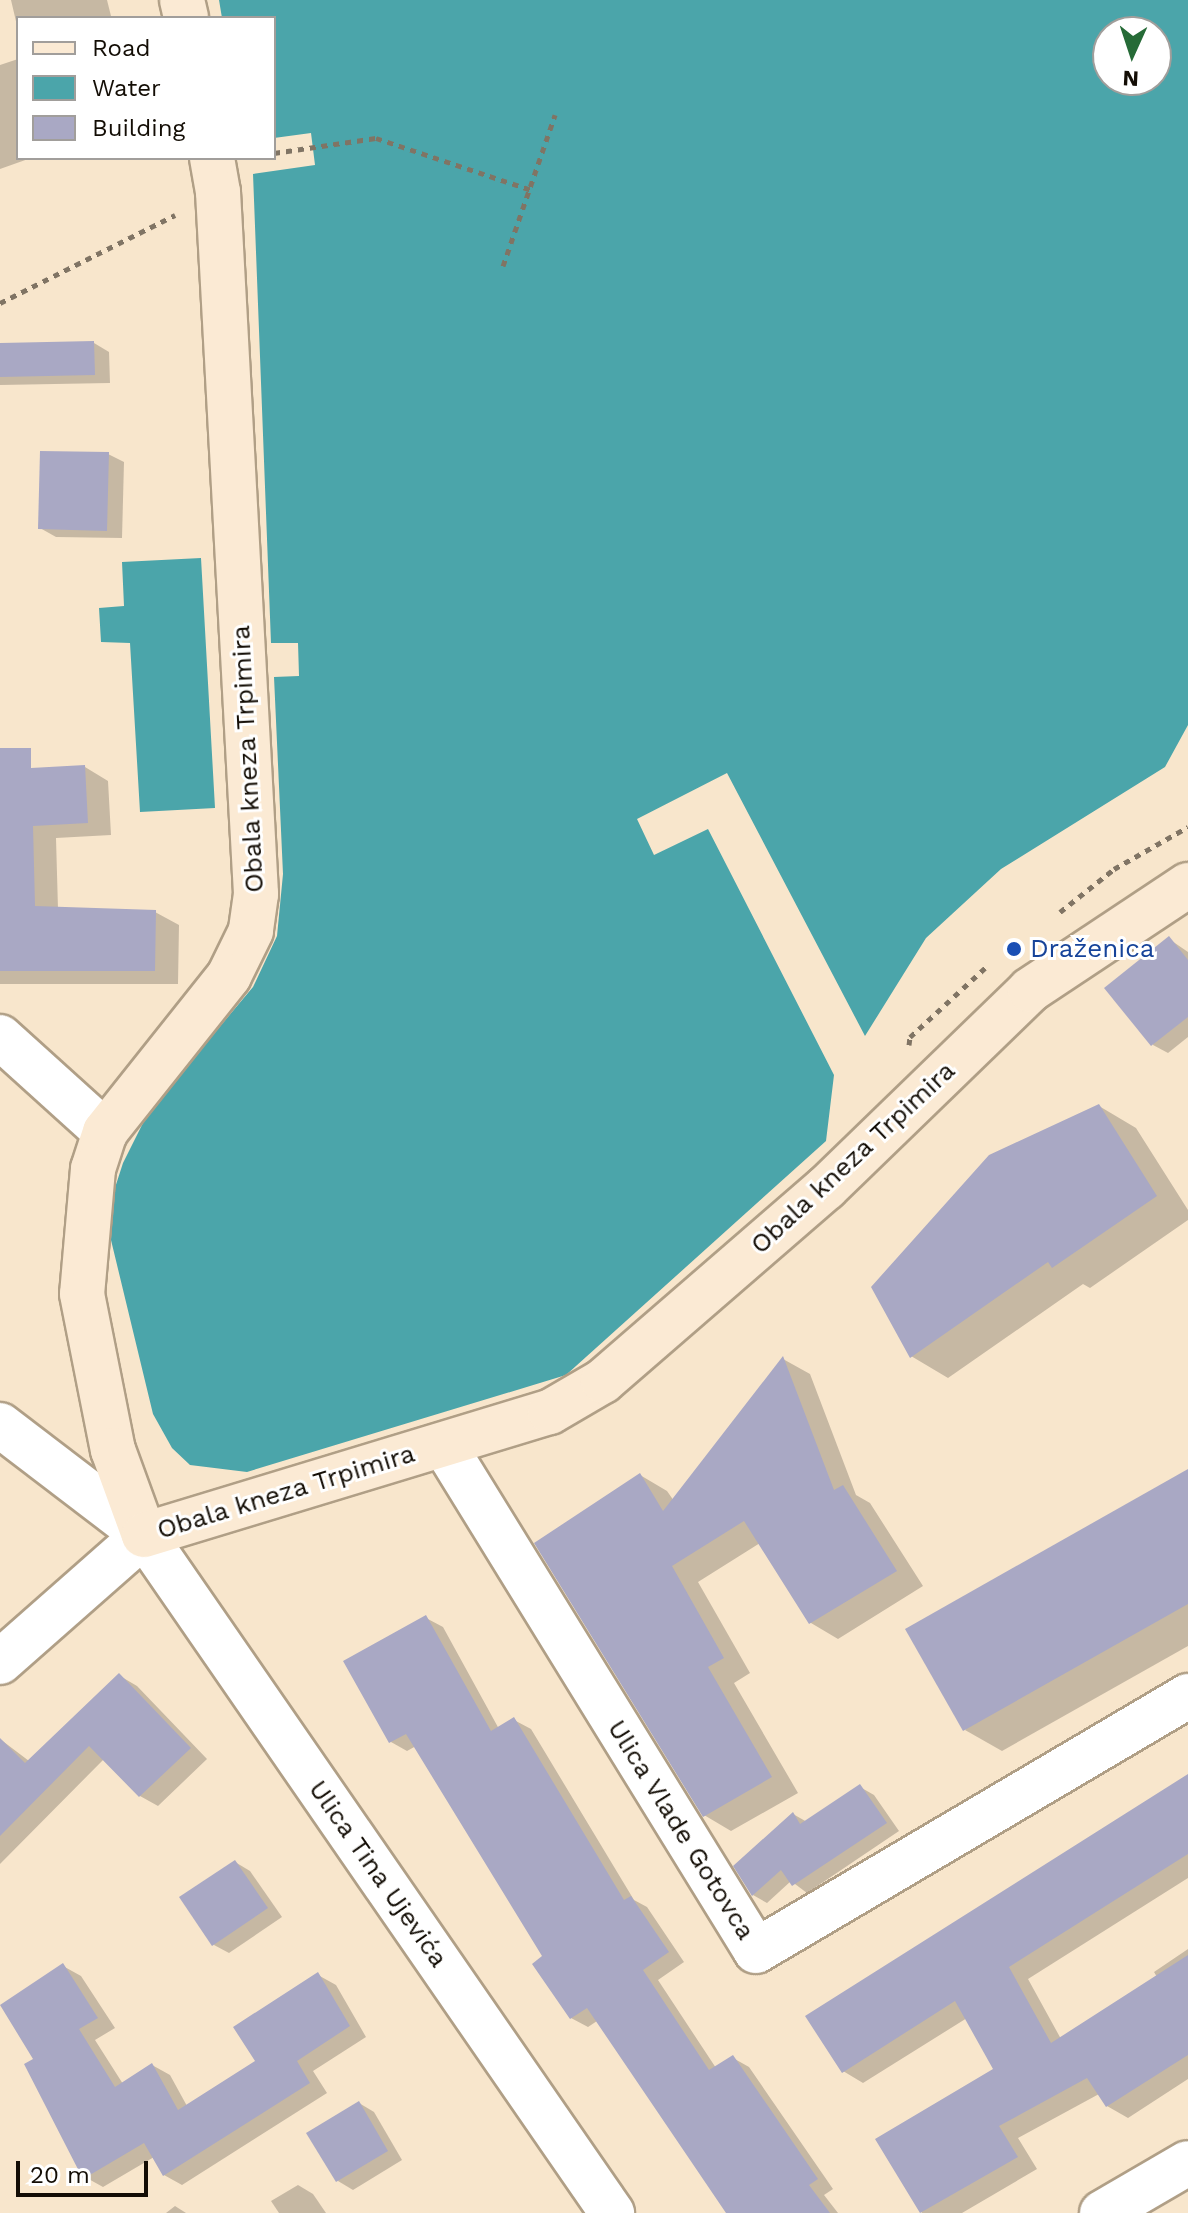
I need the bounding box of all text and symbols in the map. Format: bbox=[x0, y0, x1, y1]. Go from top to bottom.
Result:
legend bbox=[16, 16, 276, 160]
north arrow bbox=[1092, 16, 1172, 96]
text: Road bbox=[92, 34, 151, 62]
text: N bbox=[1122, 66, 1140, 91]
text: Water bbox=[92, 74, 161, 102]
text: Building bbox=[92, 114, 185, 142]
street label: Obala kneza Trpimira bbox=[225, 624, 271, 894]
place label: Draženica bbox=[1030, 933, 1155, 965]
marker: Draženica bbox=[1005, 940, 1023, 958]
street label: Obala kneza Trpimira bbox=[744, 1055, 962, 1261]
street label: Obala kneza Trpimira bbox=[153, 1438, 419, 1546]
street label: Ulica Vlade Gotovca bbox=[600, 1714, 762, 1946]
street label: Ulica Tina Ujevića bbox=[301, 1774, 455, 1974]
scale bar bbox=[20, 2145, 152, 2195]
text: 20 m bbox=[30, 2161, 90, 2189]

